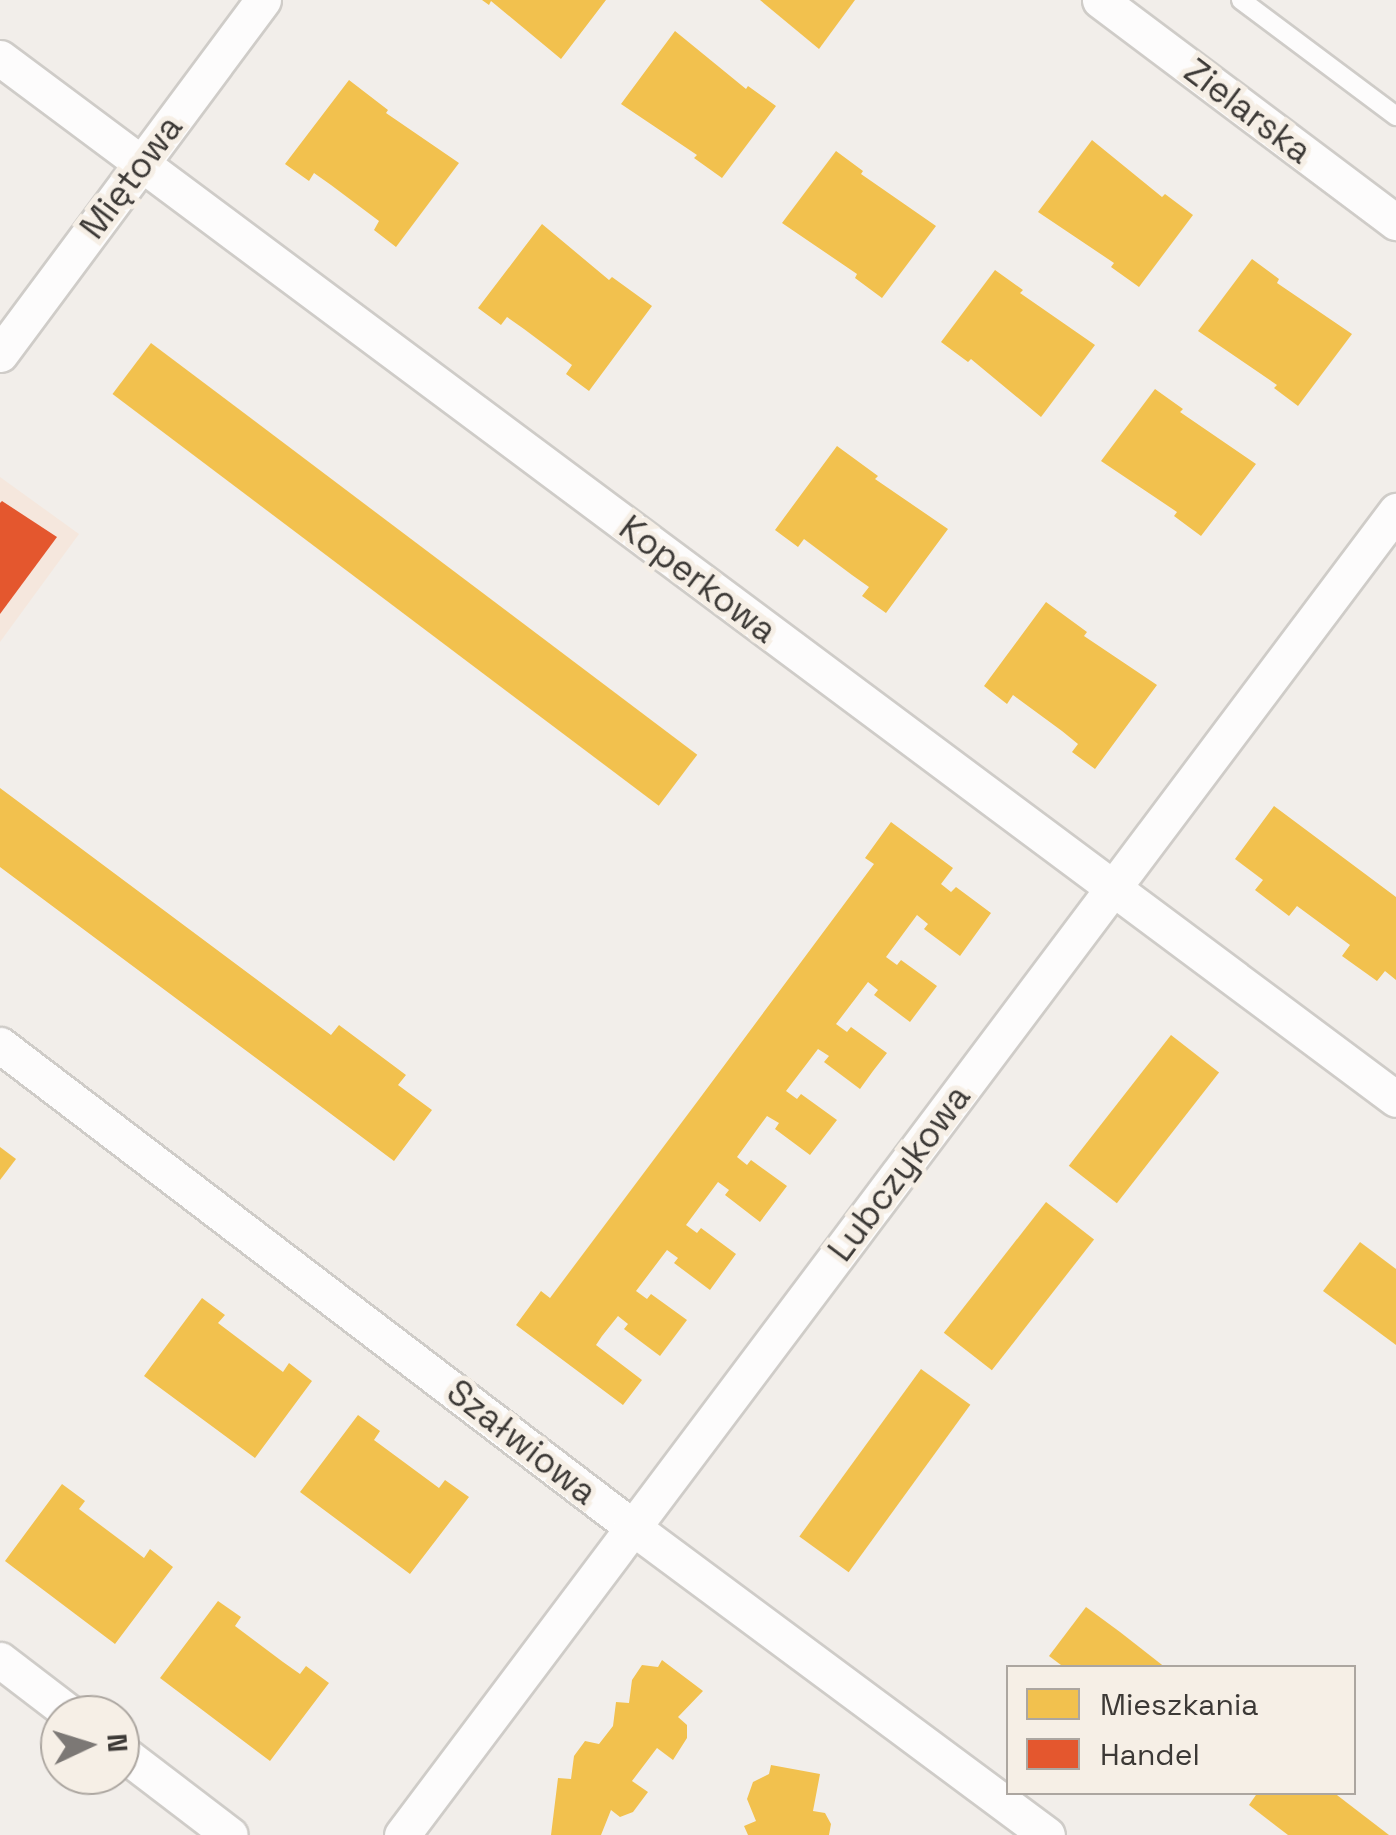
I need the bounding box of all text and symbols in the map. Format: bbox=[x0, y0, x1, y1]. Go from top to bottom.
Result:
street label: Zielarska bbox=[1176, 50, 1320, 172]
street label: Miętowa bbox=[71, 107, 191, 247]
street label: Koperkowa bbox=[611, 506, 785, 652]
street label: Lubczykowa bbox=[819, 1077, 979, 1269]
street label: Szałwiowa bbox=[439, 1371, 605, 1513]
legend bbox=[1006, 1665, 1356, 1795]
text: Mieszkania bbox=[1100, 1685, 1259, 1724]
north arrow bbox=[40, 1695, 140, 1795]
text: N bbox=[99, 1732, 137, 1754]
text: Handel bbox=[1100, 1735, 1200, 1774]

